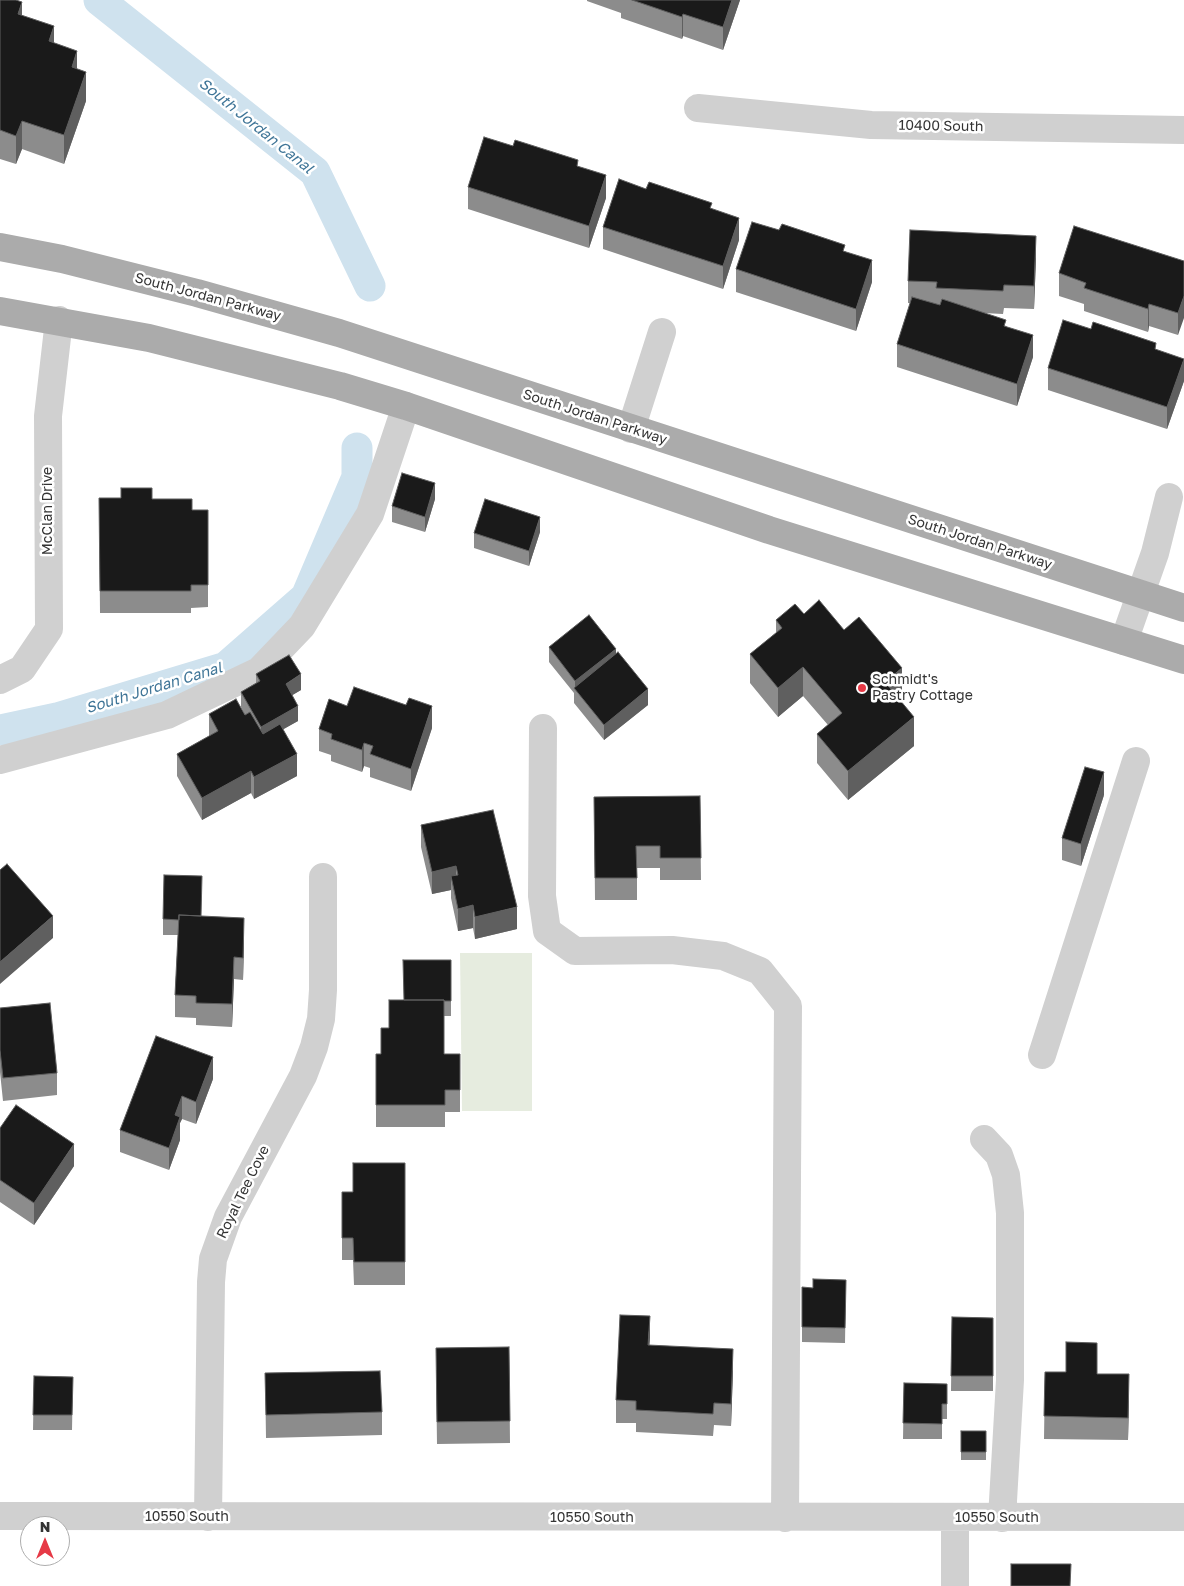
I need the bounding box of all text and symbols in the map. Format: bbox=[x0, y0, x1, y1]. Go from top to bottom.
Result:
water label: South Jordan Canal bbox=[195, 74, 317, 178]
street label: 10400 South bbox=[898, 117, 984, 135]
street label: South Jordan Parkway bbox=[133, 269, 283, 325]
street label: South Jordan Parkway bbox=[521, 386, 669, 448]
street label: McClan Drive bbox=[40, 467, 56, 555]
street label: South Jordan Parkway bbox=[906, 511, 1054, 573]
water label: South Jordan Canal bbox=[84, 659, 224, 717]
place label: Schmidt's Pastry Cottage bbox=[872, 672, 973, 704]
marker: Schmidt's Pastry Cottage bbox=[856, 682, 868, 694]
street label: Royal Tee Cove bbox=[213, 1143, 273, 1241]
street label: 10550 South bbox=[145, 1509, 229, 1525]
street label: 10550 South bbox=[550, 1510, 634, 1526]
street label: 10550 South bbox=[955, 1510, 1039, 1526]
north arrow bbox=[20, 1516, 70, 1566]
text: N bbox=[40, 1518, 50, 1535]

